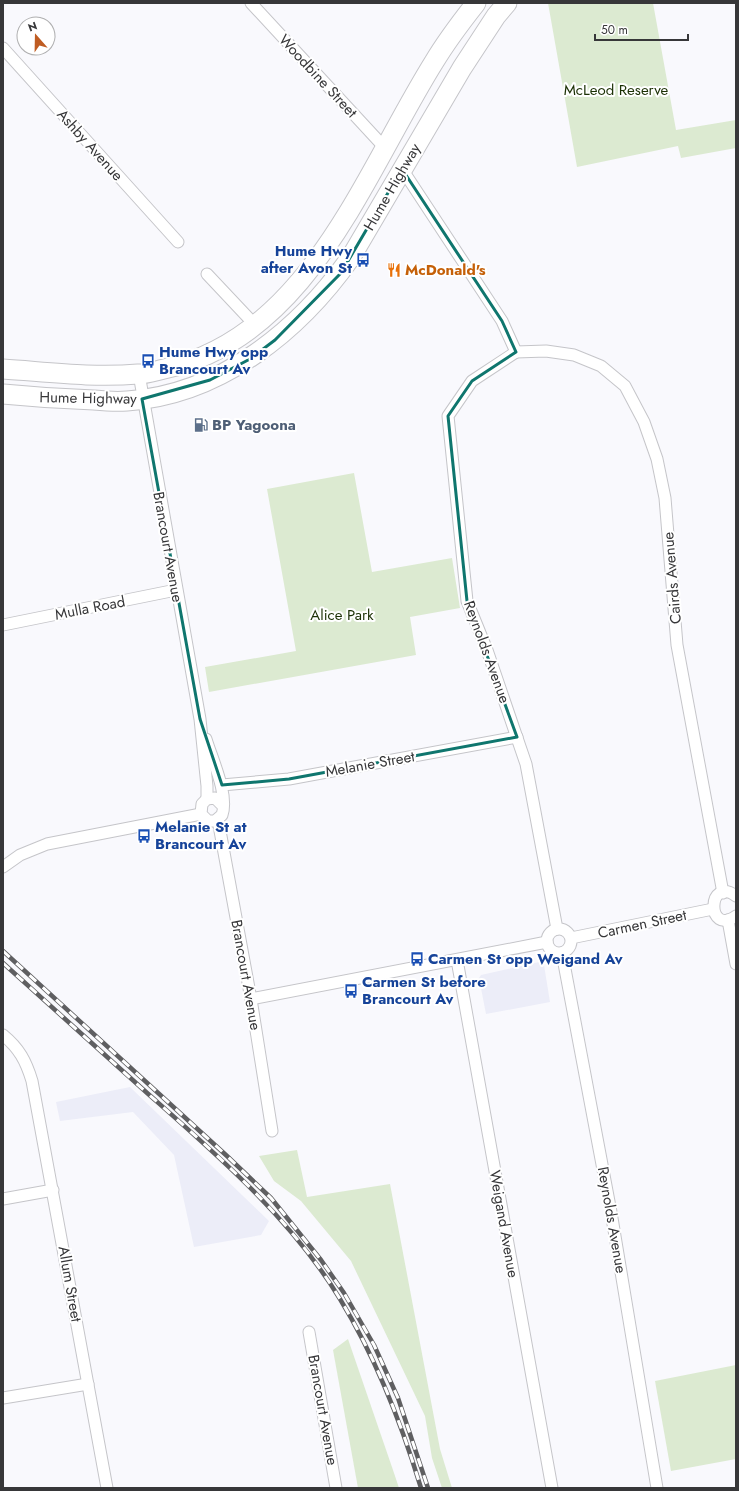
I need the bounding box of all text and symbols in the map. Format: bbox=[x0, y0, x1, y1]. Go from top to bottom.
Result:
north arrow bbox=[16, 16, 56, 56]
scale bar bbox=[595, 16, 688, 42]
text: N bbox=[26, 18, 39, 36]
text: 50 m bbox=[601, 21, 628, 39]
street label: Woodbine Street bbox=[273, 29, 363, 123]
park label: McLeod Reserve bbox=[564, 79, 669, 101]
street label: Ashby Avenue bbox=[52, 104, 128, 186]
street label: Hume Highway bbox=[358, 139, 426, 235]
place label: Hume Hwy after Avon St bbox=[261, 240, 352, 279]
bus stop icon: Hume Hwy after Avon St bbox=[355, 252, 371, 268]
place label: McDonald's bbox=[405, 259, 486, 281]
restaurant icon: McDonald's bbox=[386, 262, 402, 278]
place label: Hume Hwy opp Brancourt Av bbox=[159, 341, 268, 380]
bus stop icon: Hume Hwy opp Brancourt Av bbox=[140, 353, 156, 369]
street label: Hume Highway bbox=[39, 386, 137, 410]
place label: BP Yagoona bbox=[212, 414, 296, 436]
fuel station icon: BP Yagoona bbox=[193, 417, 209, 433]
street label: Brancourt Avenue bbox=[147, 490, 189, 604]
street label: Cairds Avenue bbox=[657, 531, 687, 625]
street label: Mulla Road bbox=[53, 590, 127, 626]
street label: Reynolds Avenue bbox=[458, 598, 516, 707]
park label: Alice Park bbox=[310, 604, 374, 626]
street label: Melanie Street bbox=[324, 745, 417, 783]
place label: Melanie St at Brancourt Av bbox=[155, 816, 247, 855]
bus stop icon: Melanie St at Brancourt Av bbox=[136, 828, 152, 844]
street label: Carmen Street bbox=[596, 904, 689, 944]
street label: Brancourt Avenue bbox=[225, 918, 267, 1032]
place label: Carmen St opp Weigand Av bbox=[428, 948, 623, 970]
bus stop icon: Carmen St opp Weigand Av bbox=[409, 951, 425, 967]
place label: Carmen St before Brancourt Av bbox=[362, 971, 486, 1010]
bus stop icon: Carmen St before Brancourt Av bbox=[343, 983, 359, 999]
street label: Reynolds Avenue bbox=[592, 1165, 632, 1275]
street label: Weigand Avenue bbox=[484, 1169, 524, 1280]
street label: Allum Street bbox=[53, 1244, 88, 1324]
street label: Brancourt Avenue bbox=[302, 1353, 344, 1467]

